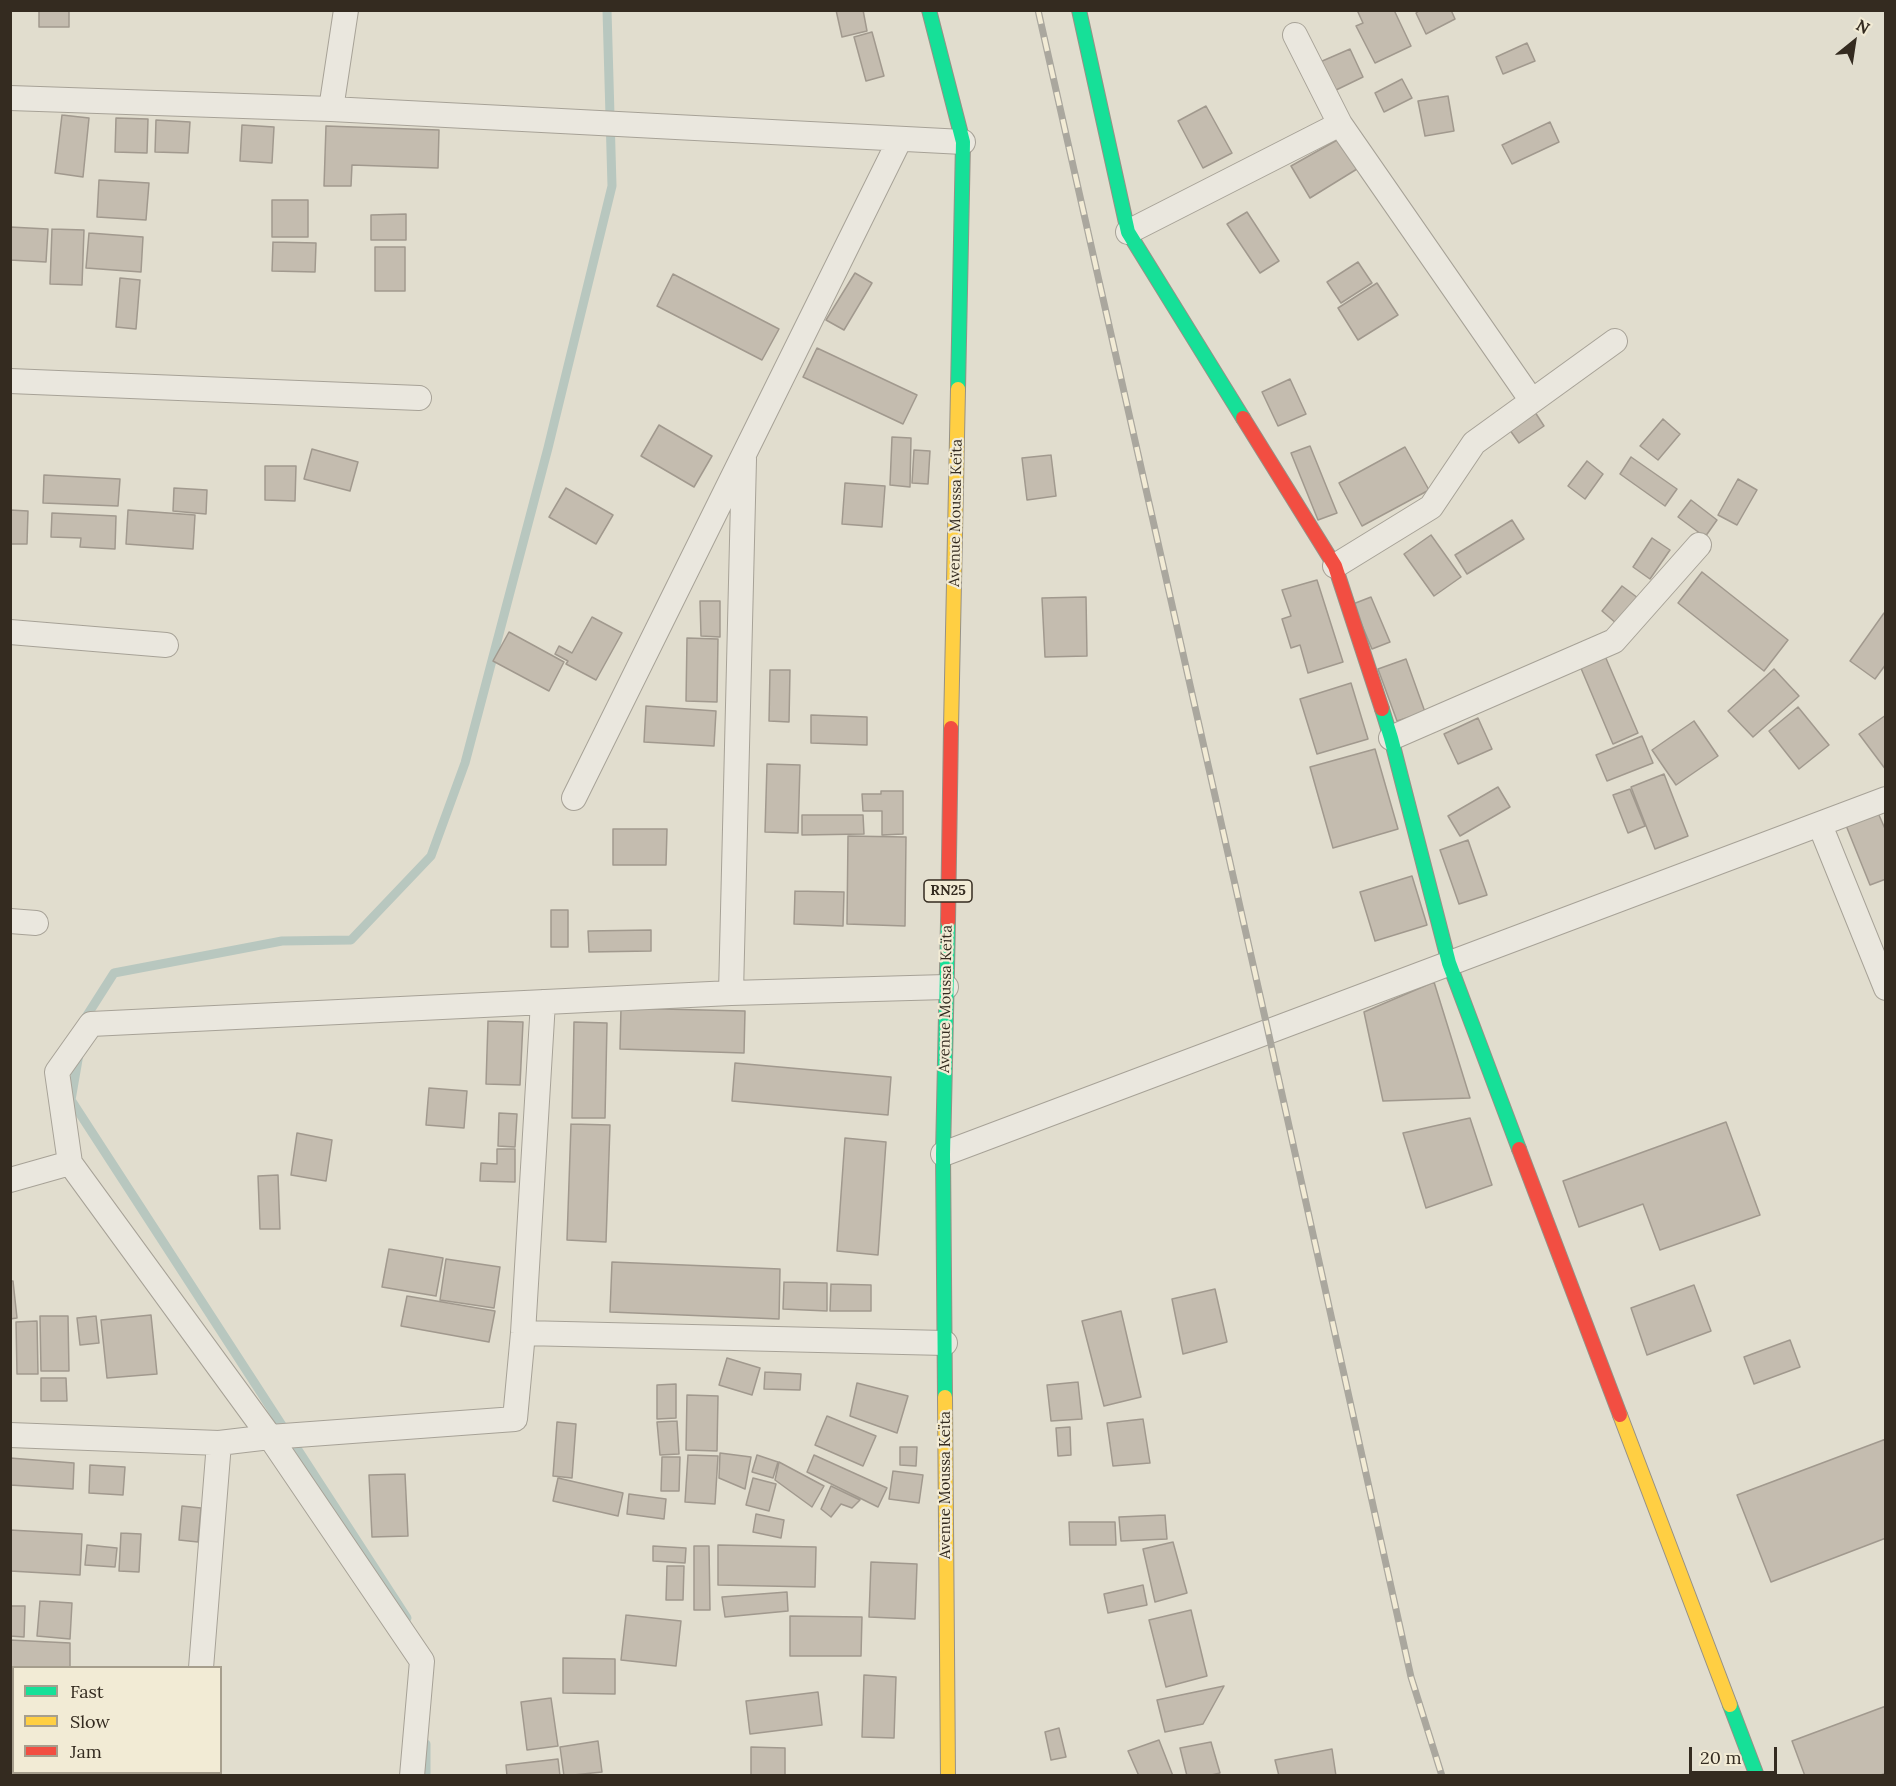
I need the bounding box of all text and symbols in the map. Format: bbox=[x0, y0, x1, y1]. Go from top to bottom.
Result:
north arrow bbox=[1824, 12, 1884, 72]
text: N bbox=[1853, 15, 1873, 38]
street label: Avenue Moussa Keïta bbox=[946, 439, 966, 587]
road number: RN25 bbox=[924, 880, 972, 902]
street label: Avenue Moussa Keïta bbox=[936, 925, 956, 1073]
street label: Avenue Moussa Keïta bbox=[937, 1411, 955, 1559]
legend bbox=[12, 1666, 222, 1774]
text: Fast bbox=[70, 1680, 104, 1703]
text: Slow bbox=[70, 1710, 110, 1733]
scale bar bbox=[1692, 1735, 1780, 1773]
text: Jam bbox=[70, 1740, 102, 1763]
text: 20 m bbox=[1700, 1746, 1742, 1769]

